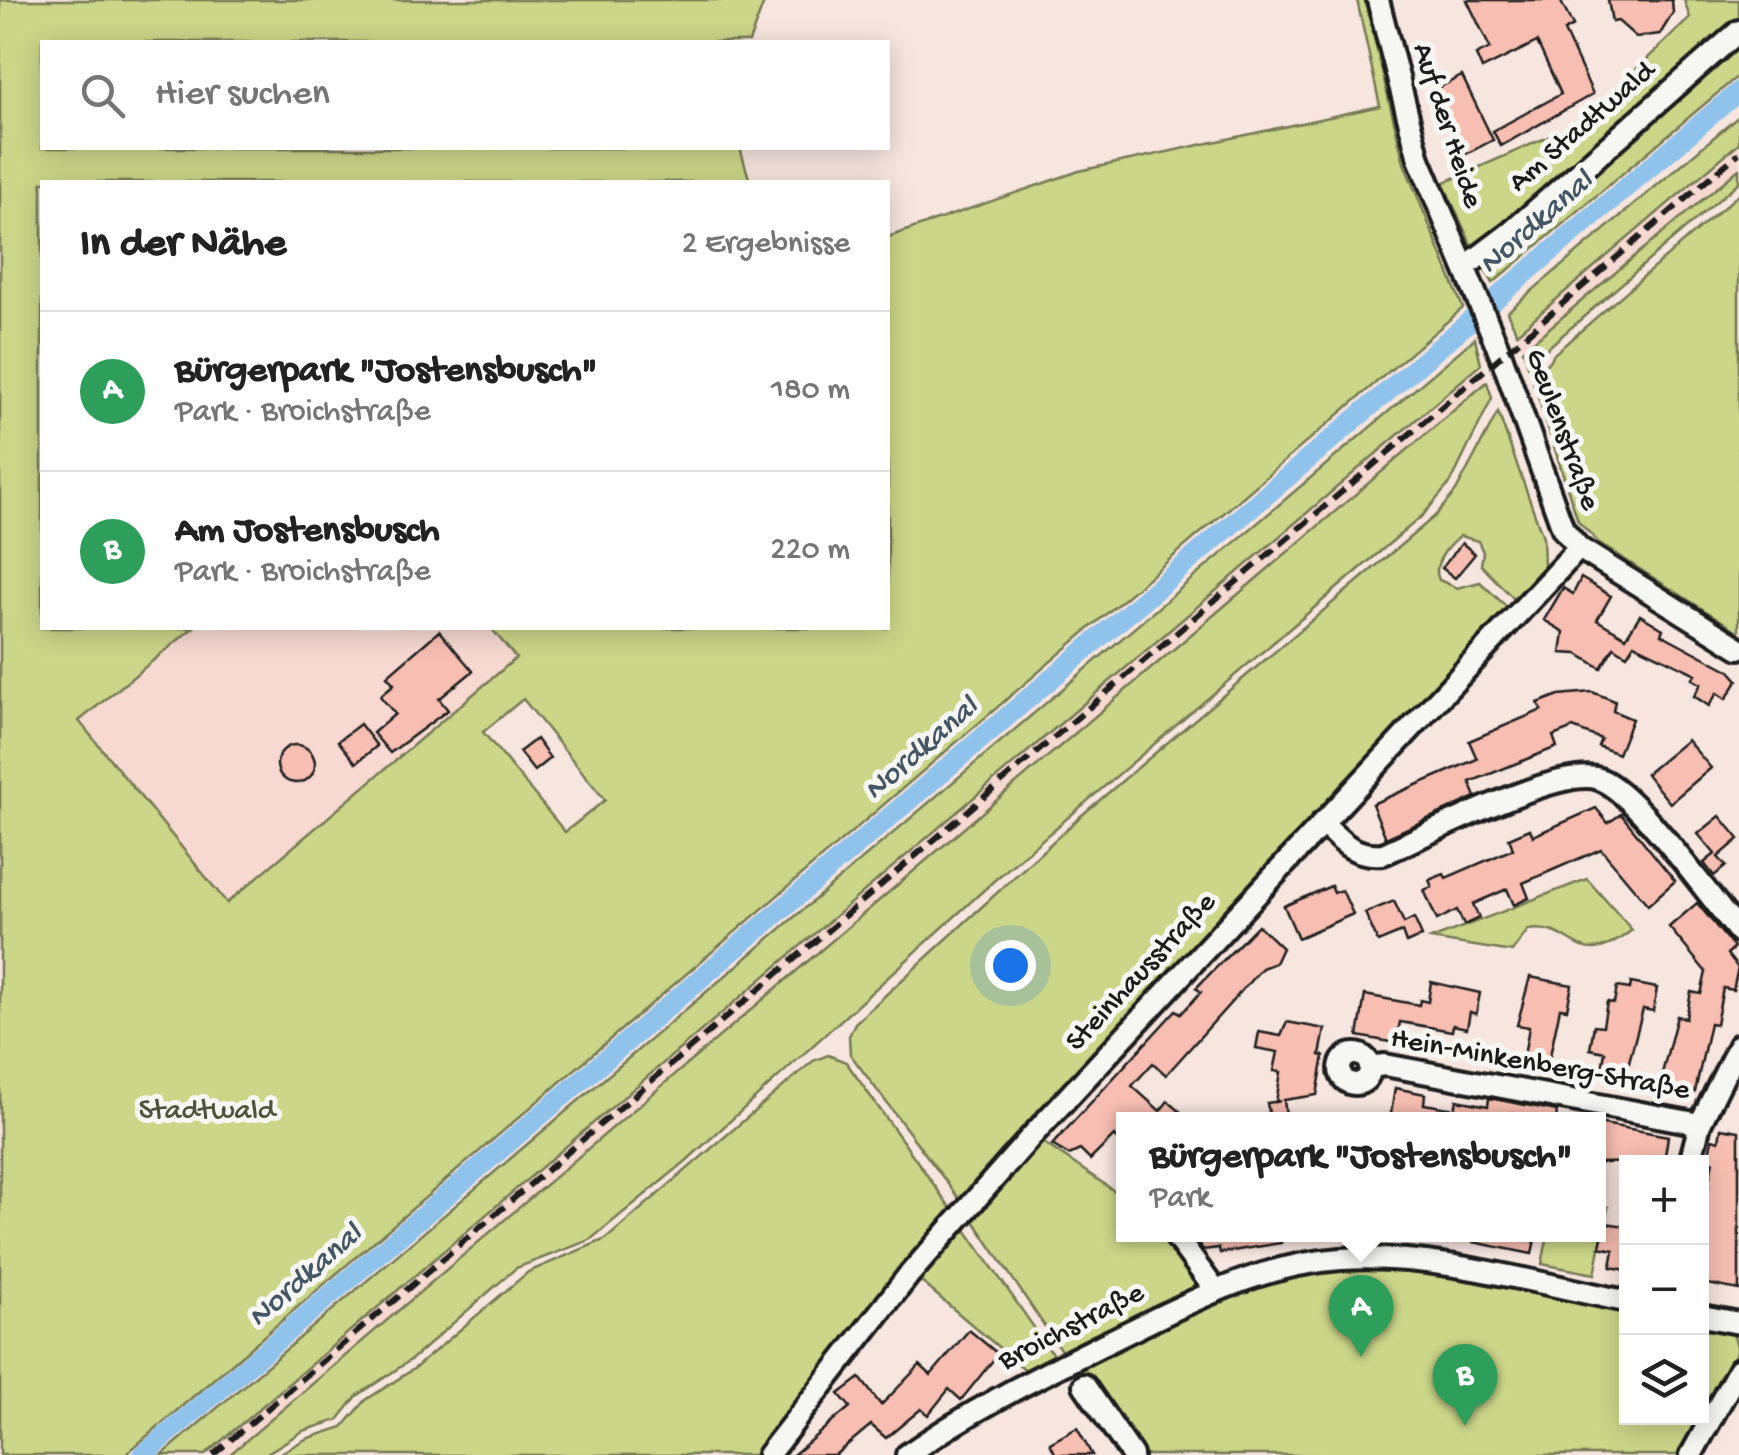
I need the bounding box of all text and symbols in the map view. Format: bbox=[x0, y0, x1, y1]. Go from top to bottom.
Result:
street label: Auf der Heide bbox=[1403, 39, 1489, 213]
search box bbox=[40, 40, 890, 150]
street label: Am Stadtwald bbox=[1503, 53, 1665, 201]
icon: search bbox=[75, 68, 130, 123]
text: Hier suchen bbox=[155, 73, 330, 117]
water label: Nordkanal bbox=[1472, 163, 1604, 284]
text: In der Nähe bbox=[80, 221, 286, 270]
text: 2 Ergebnisse bbox=[682, 226, 850, 264]
street label: Geulenstraße bbox=[1516, 345, 1607, 516]
text: Bürgerpark "Jostensbusch" bbox=[175, 350, 597, 394]
text: A bbox=[103, 372, 122, 410]
text: 180 m bbox=[771, 372, 850, 410]
text: Park · Broichstraße bbox=[175, 394, 430, 432]
text: Am Jostensbusch bbox=[175, 510, 440, 554]
text: B bbox=[104, 532, 121, 570]
text: 220 m bbox=[770, 532, 850, 570]
text: Park · Broichstraße bbox=[175, 554, 430, 592]
water label: Nordkanal bbox=[857, 689, 989, 810]
street label: Steinhausstraße bbox=[1059, 886, 1225, 1060]
your location bbox=[985, 940, 1036, 991]
street label: Hein-Minkenberg-Straße bbox=[1388, 1022, 1693, 1110]
park label: Stadtwald bbox=[139, 1095, 278, 1130]
popup bbox=[1116, 1112, 1606, 1242]
text: Bürgerpark "Jostensbusch" bbox=[1150, 1136, 1572, 1180]
map controls bbox=[1619, 1155, 1709, 1425]
button: + bbox=[1619, 1155, 1709, 1245]
text: Park bbox=[1150, 1180, 1211, 1218]
water label: Nordkanal bbox=[241, 1216, 373, 1337]
button: − bbox=[1619, 1245, 1709, 1335]
pin: A bbox=[1328, 1274, 1394, 1357]
street label: Broichstraße bbox=[992, 1276, 1151, 1380]
button: layers bbox=[1619, 1335, 1709, 1425]
pin: B bbox=[1432, 1344, 1498, 1426]

